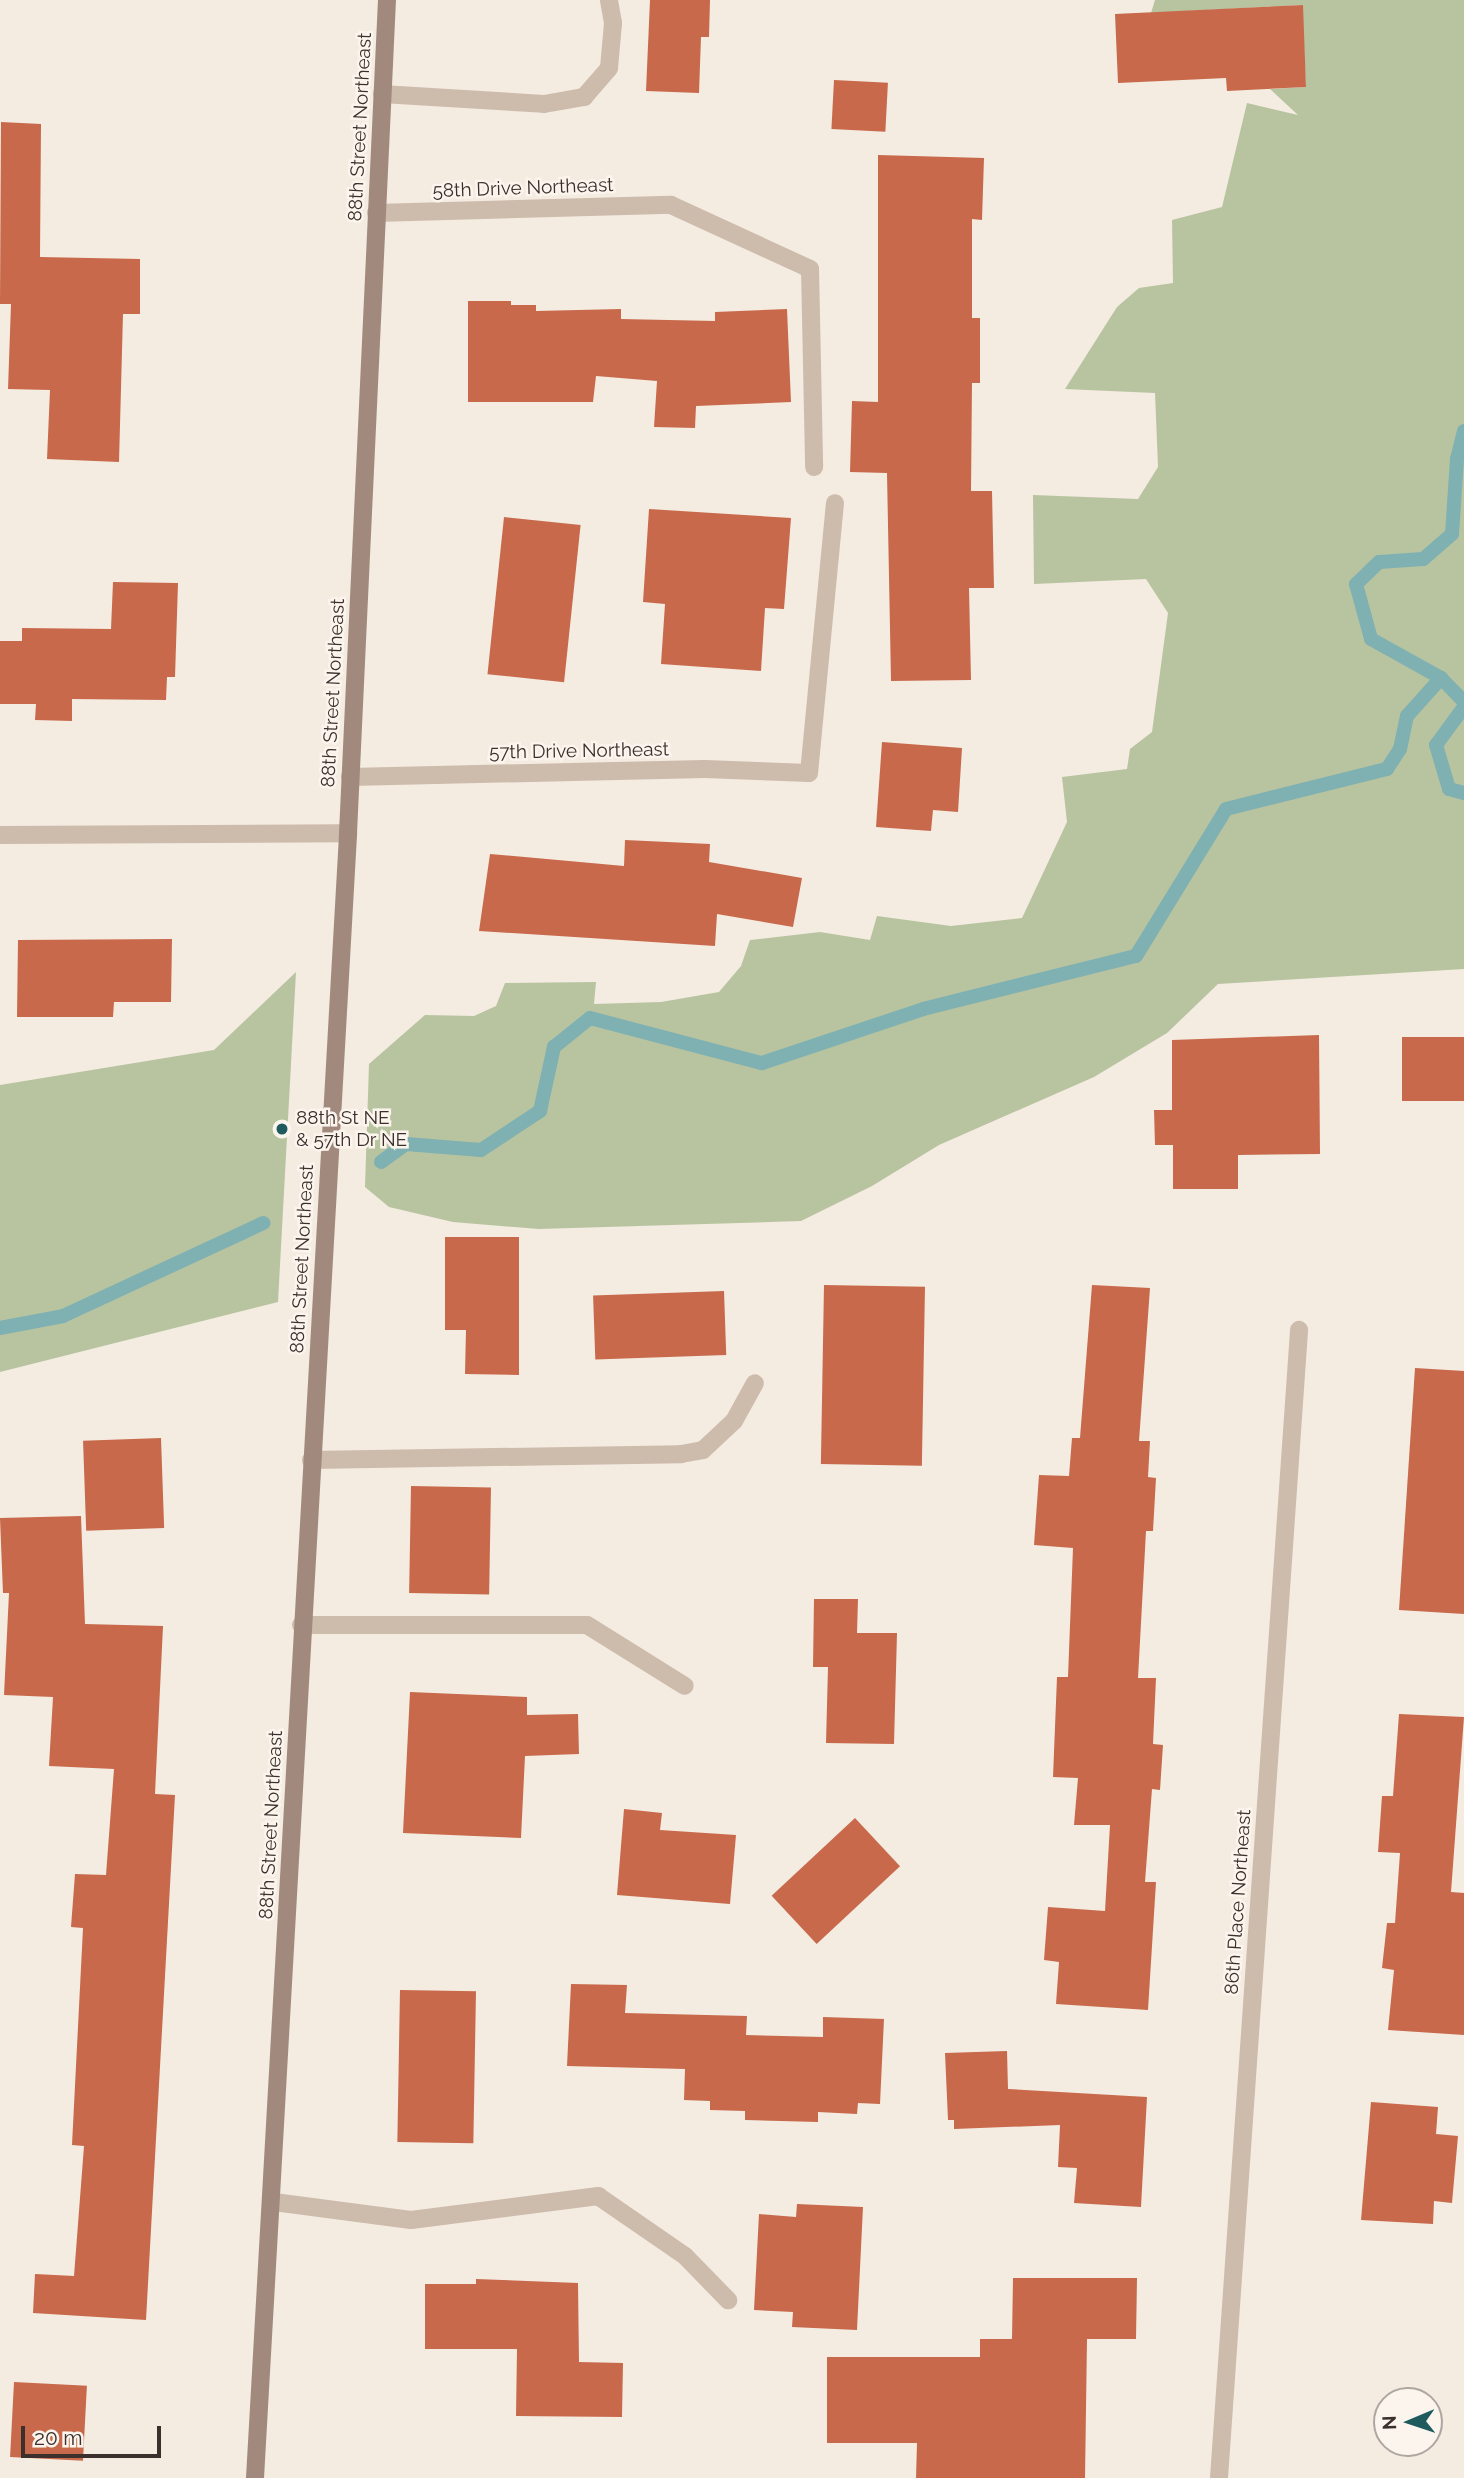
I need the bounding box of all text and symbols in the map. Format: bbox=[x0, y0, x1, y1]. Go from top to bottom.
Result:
street label: 88th Street Northeast bbox=[344, 32, 376, 222]
street label: 58th Drive Northeast bbox=[432, 173, 614, 203]
street label: 88th Street Northeast bbox=[317, 598, 349, 788]
street label: 57th Drive Northeast bbox=[489, 738, 669, 764]
place label: 88th St NE & 57th Dr NE bbox=[296, 1107, 408, 1151]
marker: 88th St NE & 57th Dr NE bbox=[274, 1121, 290, 1137]
street label: 88th Street Northeast bbox=[286, 1164, 318, 1354]
street label: 88th Street Northeast bbox=[255, 1730, 287, 1920]
street label: 86th Place Northeast bbox=[1220, 1809, 1256, 1995]
north arrow bbox=[1373, 2387, 1443, 2457]
scale bar bbox=[24, 2412, 164, 2456]
text: N bbox=[1378, 2415, 1400, 2430]
text: 20 m bbox=[34, 2425, 82, 2450]

